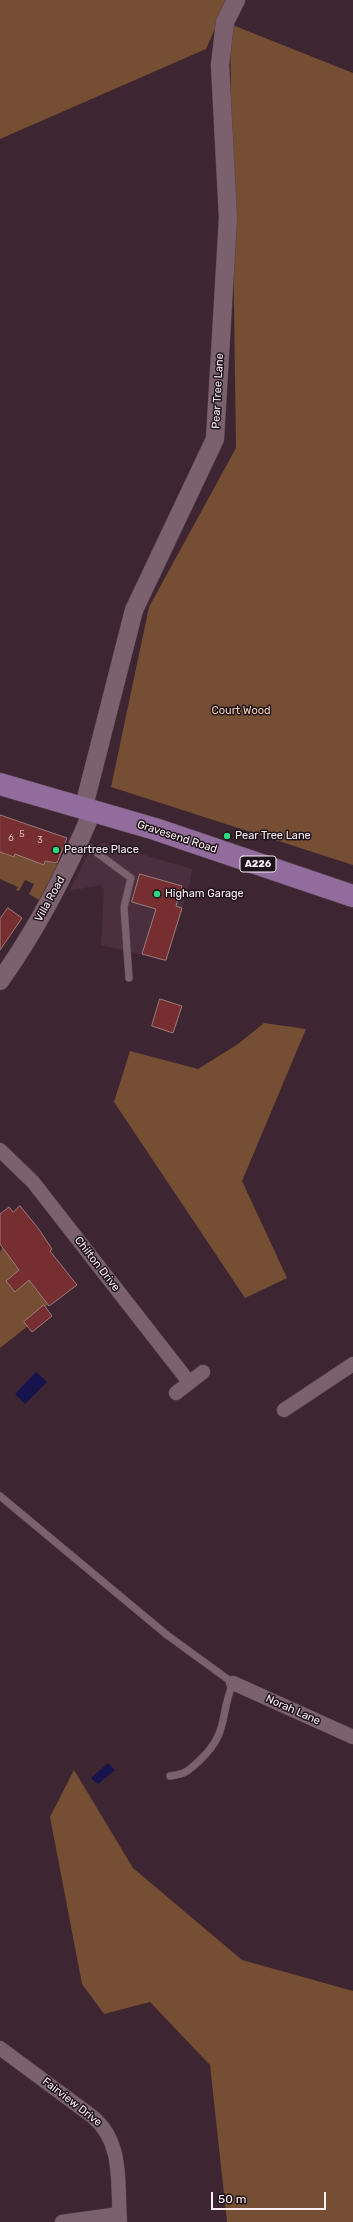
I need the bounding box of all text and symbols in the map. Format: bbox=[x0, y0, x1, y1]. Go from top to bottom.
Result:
street label: Pear Tree Lane bbox=[209, 353, 227, 429]
park label: Court Wood bbox=[211, 704, 271, 718]
street label: Gravesend Road bbox=[135, 818, 219, 856]
house number: 5 bbox=[19, 829, 25, 839]
place label: Pear Tree Lane bbox=[235, 829, 311, 843]
marker: Pear Tree Lane bbox=[222, 831, 232, 841]
house number: 6 bbox=[8, 833, 14, 843]
house number: 3 bbox=[37, 835, 43, 845]
place label: Peartree Place bbox=[64, 843, 139, 857]
marker: Peartree Place bbox=[51, 845, 61, 855]
road number: A226 bbox=[240, 856, 276, 872]
street label: Villa Road bbox=[32, 874, 68, 924]
place label: Higham Garage bbox=[165, 887, 244, 901]
marker: Higham Garage bbox=[152, 889, 162, 899]
street label: Chilton Drive bbox=[72, 1234, 122, 1294]
street label: Norah Lane bbox=[264, 1692, 322, 1728]
street label: Fairview Drive bbox=[40, 2075, 104, 2129]
scale bar bbox=[213, 2184, 328, 2210]
text: 50 m bbox=[218, 2192, 246, 2206]

